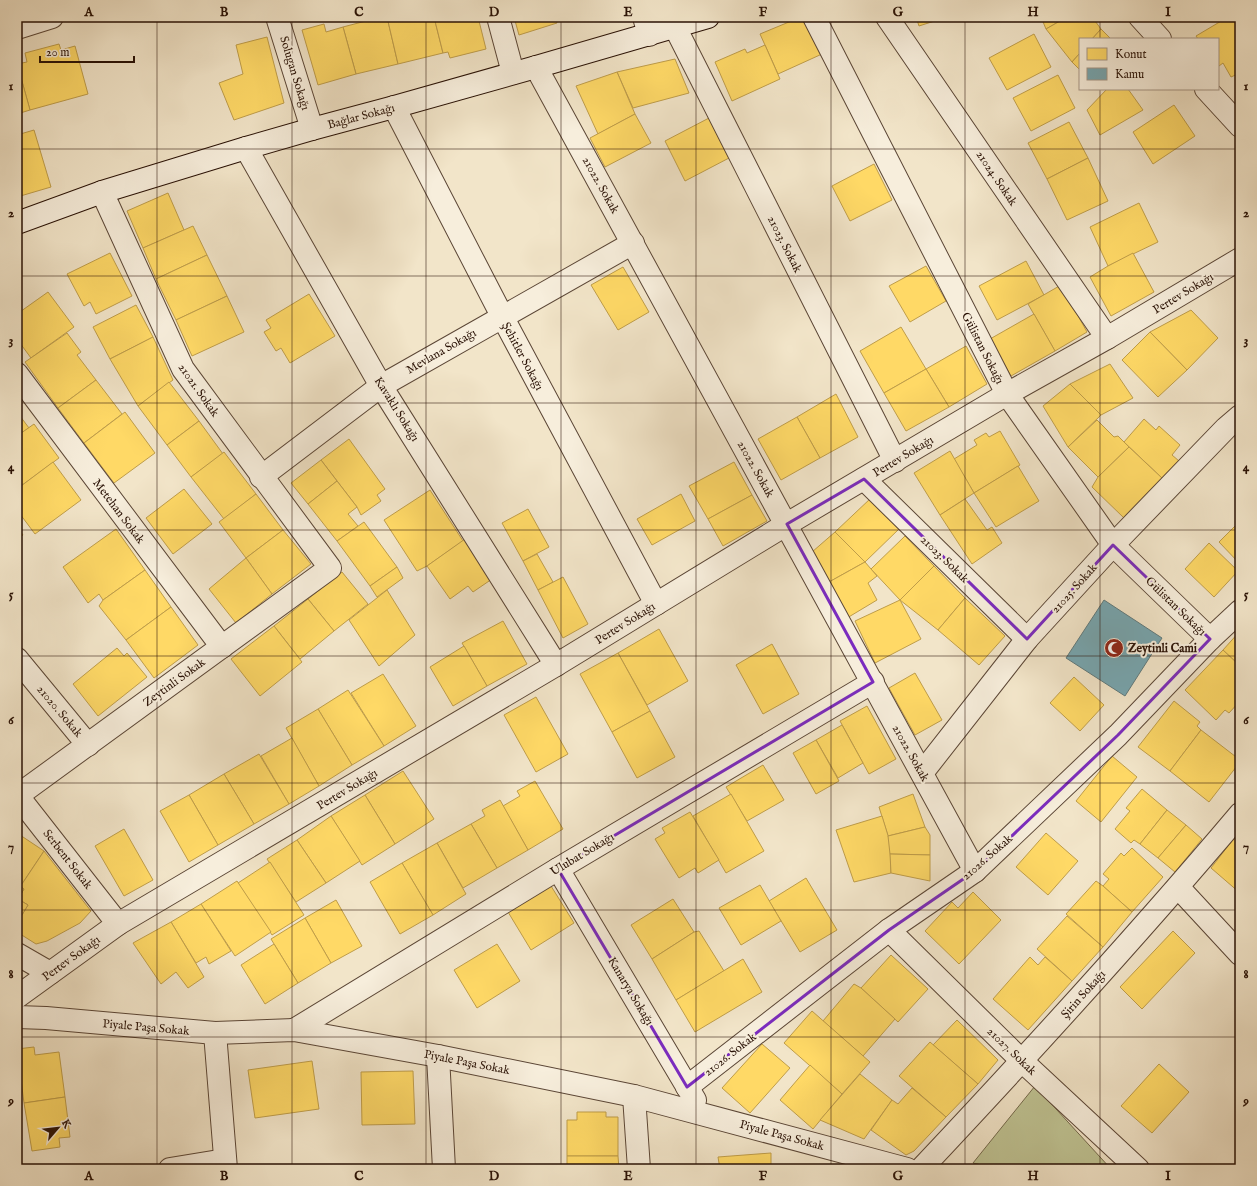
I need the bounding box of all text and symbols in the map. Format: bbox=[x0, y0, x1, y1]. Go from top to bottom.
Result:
text: A bbox=[84, 4, 95, 21]
text: B bbox=[220, 4, 229, 21]
text: C bbox=[354, 4, 364, 21]
text: D bbox=[489, 4, 500, 21]
text: E bbox=[623, 4, 633, 21]
text: F bbox=[759, 4, 768, 21]
text: G bbox=[893, 4, 904, 21]
text: H bbox=[1027, 4, 1039, 21]
text: I bbox=[1165, 4, 1171, 21]
street label: Solugan Sokağı bbox=[276, 34, 313, 112]
scale bar bbox=[40, 38, 134, 64]
legend bbox=[1079, 38, 1219, 90]
text: 20 m bbox=[46, 45, 69, 60]
text: Konut bbox=[1115, 47, 1147, 62]
text: Kamu bbox=[1115, 67, 1144, 82]
text: 1 bbox=[9, 78, 14, 95]
text: 1 bbox=[1244, 78, 1249, 95]
street label: Bağlar Sokağı bbox=[326, 100, 396, 133]
street label: 21024. Sokak bbox=[973, 148, 1021, 209]
street label: 21022. Sokak bbox=[579, 154, 623, 217]
text: 2 bbox=[8, 205, 14, 222]
text: 2 bbox=[1243, 205, 1249, 222]
street label: 21023. Sokak bbox=[764, 213, 806, 276]
street label: Pertev Sokağı bbox=[1150, 269, 1216, 317]
street label: Gülistan Sokağı bbox=[958, 310, 1007, 387]
street label: Şehitler Sokağı bbox=[498, 320, 547, 393]
street label: Mevlana Sokağı bbox=[404, 325, 479, 378]
text: 3 bbox=[9, 332, 14, 349]
text: 3 bbox=[1244, 332, 1249, 349]
street label: 21021. Sokak bbox=[175, 361, 223, 420]
street label: Kavaklı Sokağı bbox=[371, 374, 422, 444]
street label: Pertev Sokağı bbox=[870, 432, 936, 480]
street label: 21022. Sokak bbox=[734, 438, 778, 501]
text: 4 bbox=[8, 459, 15, 476]
text: 4 bbox=[1243, 459, 1250, 476]
street label: Metehan Sokak bbox=[89, 476, 148, 547]
street label: 21023. Sokak bbox=[917, 532, 973, 587]
street label: 21025. Sokak bbox=[1048, 560, 1101, 616]
street label: Gülistan Sokağı bbox=[1142, 574, 1209, 639]
text: 5 bbox=[9, 586, 14, 603]
text: 5 bbox=[1244, 586, 1249, 603]
street label: Pertev Sokağı bbox=[592, 599, 658, 648]
mosque icon: Zeytinli Cami bbox=[1103, 637, 1125, 659]
place label: Zeytinli Cami bbox=[1128, 641, 1198, 657]
street label: Zeytinli Sokak bbox=[140, 654, 209, 710]
street label: 21020. Sokak bbox=[34, 682, 86, 741]
text: 6 bbox=[8, 712, 14, 729]
text: 6 bbox=[1243, 712, 1249, 729]
street label: 21022. Sokak bbox=[889, 722, 933, 785]
street label: Pertev Sokağı bbox=[314, 765, 380, 813]
street label: Serbent Sokak bbox=[40, 826, 96, 893]
street label: Ulubat Sokağı bbox=[548, 829, 617, 879]
street label: 21026. Sokak bbox=[959, 831, 1016, 884]
text: 7 bbox=[8, 839, 14, 856]
text: 7 bbox=[1243, 839, 1249, 856]
street label: Pertev Sokağı bbox=[39, 932, 103, 985]
street label: Kanarya Sokağı bbox=[604, 954, 657, 1028]
text: 8 bbox=[8, 966, 14, 983]
text: 8 bbox=[1243, 966, 1249, 983]
street label: Şirin Sokağı bbox=[1058, 967, 1109, 1022]
street label: Piyale Paşa Sokak bbox=[102, 1016, 191, 1039]
street label: 21027. Sokak bbox=[984, 1024, 1040, 1079]
street label: 21026. Sokak bbox=[701, 1029, 760, 1080]
street label: Piyale Paşa Sokak bbox=[423, 1047, 512, 1078]
text: 9 bbox=[7, 1093, 14, 1110]
text: 9 bbox=[1242, 1093, 1249, 1110]
north arrow bbox=[38, 1108, 78, 1148]
text: K bbox=[58, 1117, 74, 1131]
street label: Piyale Paşa Sokak bbox=[738, 1117, 826, 1154]
text: A bbox=[84, 1168, 95, 1185]
text: B bbox=[220, 1168, 229, 1185]
text: C bbox=[354, 1168, 364, 1185]
text: D bbox=[489, 1168, 500, 1185]
text: E bbox=[623, 1168, 633, 1185]
text: F bbox=[759, 1168, 768, 1185]
text: G bbox=[893, 1168, 904, 1185]
text: H bbox=[1027, 1168, 1039, 1185]
text: I bbox=[1165, 1168, 1171, 1185]

